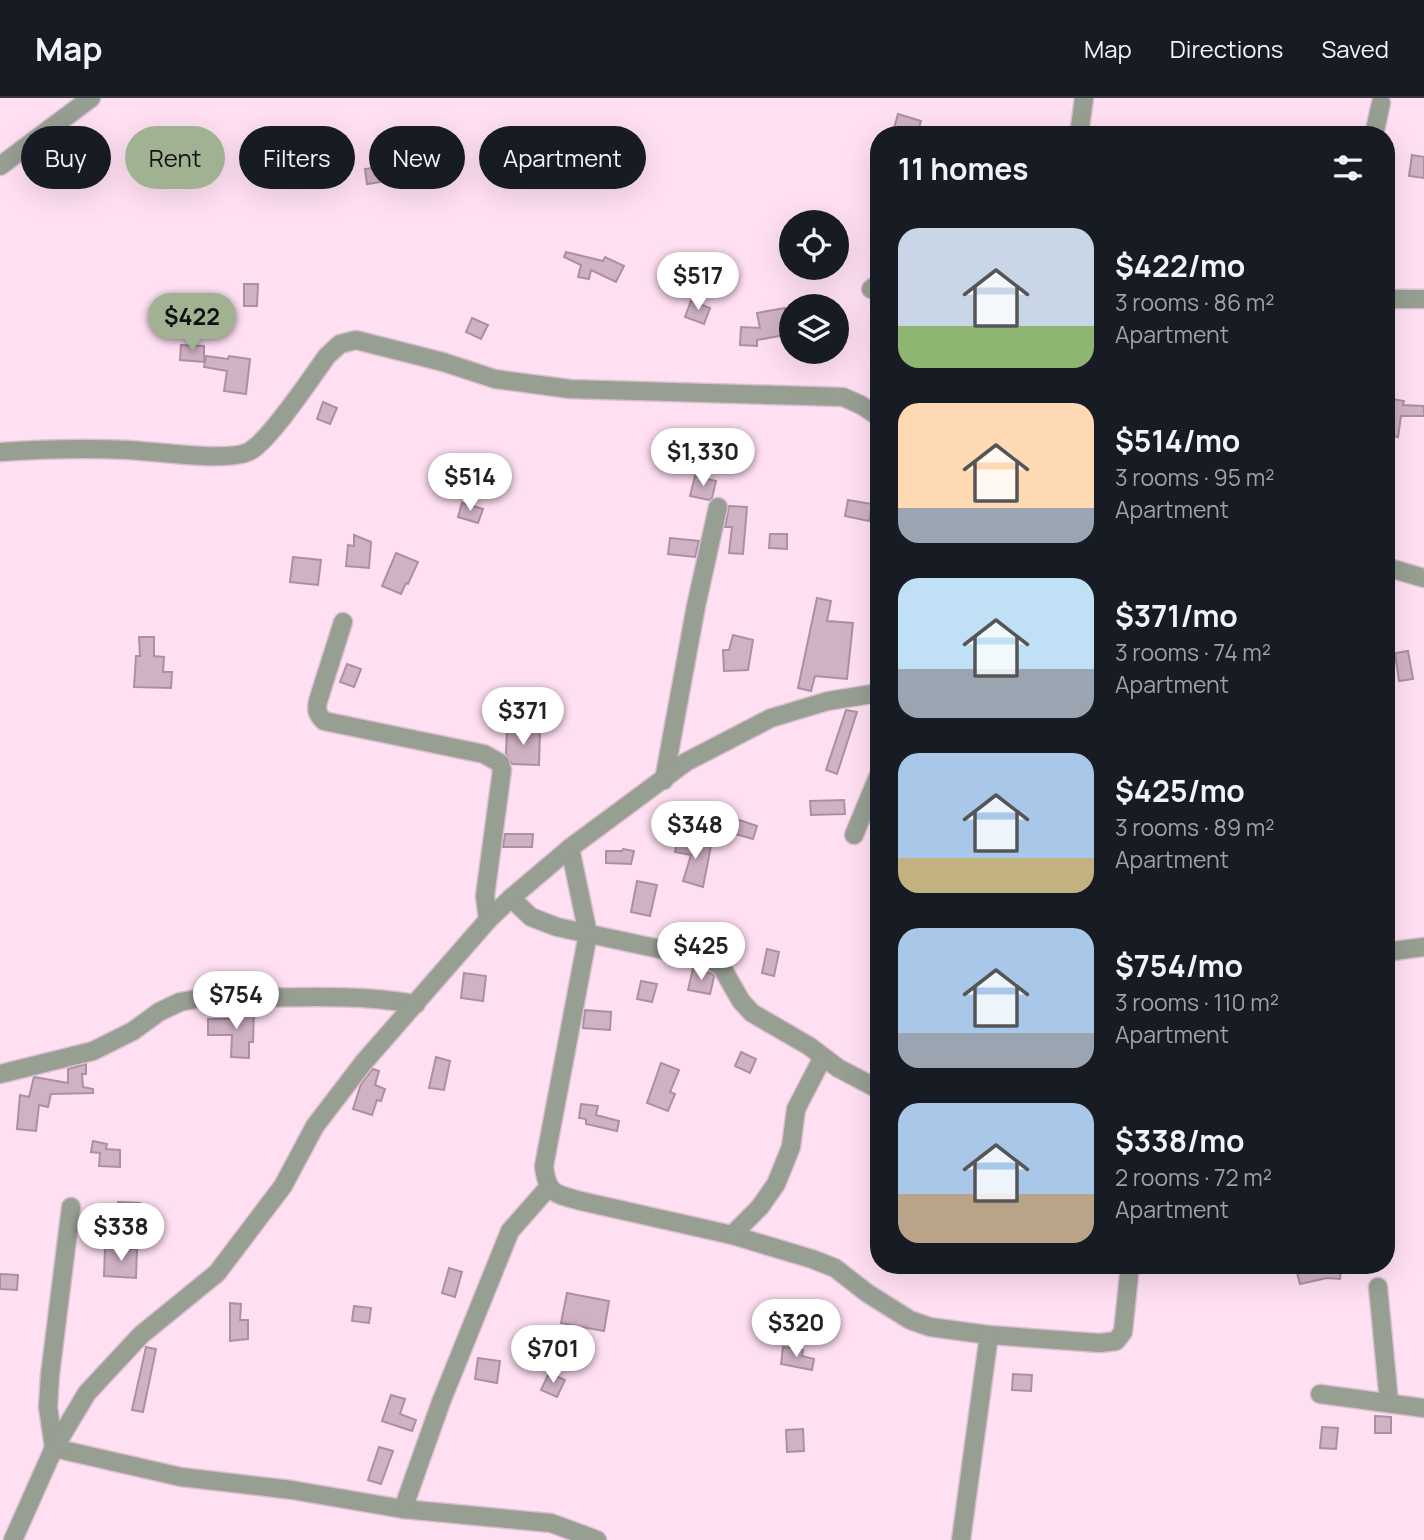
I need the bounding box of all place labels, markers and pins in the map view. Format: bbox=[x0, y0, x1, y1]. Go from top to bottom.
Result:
pin: $517 bbox=[657, 252, 739, 312]
pin: $422 bbox=[151, 294, 233, 353]
pin: $1,330 bbox=[646, 428, 760, 488]
pin: $514 bbox=[429, 454, 511, 513]
pin: $371 bbox=[482, 688, 564, 747]
pin: $348 bbox=[654, 802, 736, 861]
pin: $425 bbox=[660, 922, 742, 982]
pin: $754 bbox=[195, 972, 277, 1031]
pin: $338 bbox=[80, 1204, 162, 1263]
pin: $320 bbox=[755, 1300, 837, 1359]
pin: $701 bbox=[512, 1326, 594, 1385]

